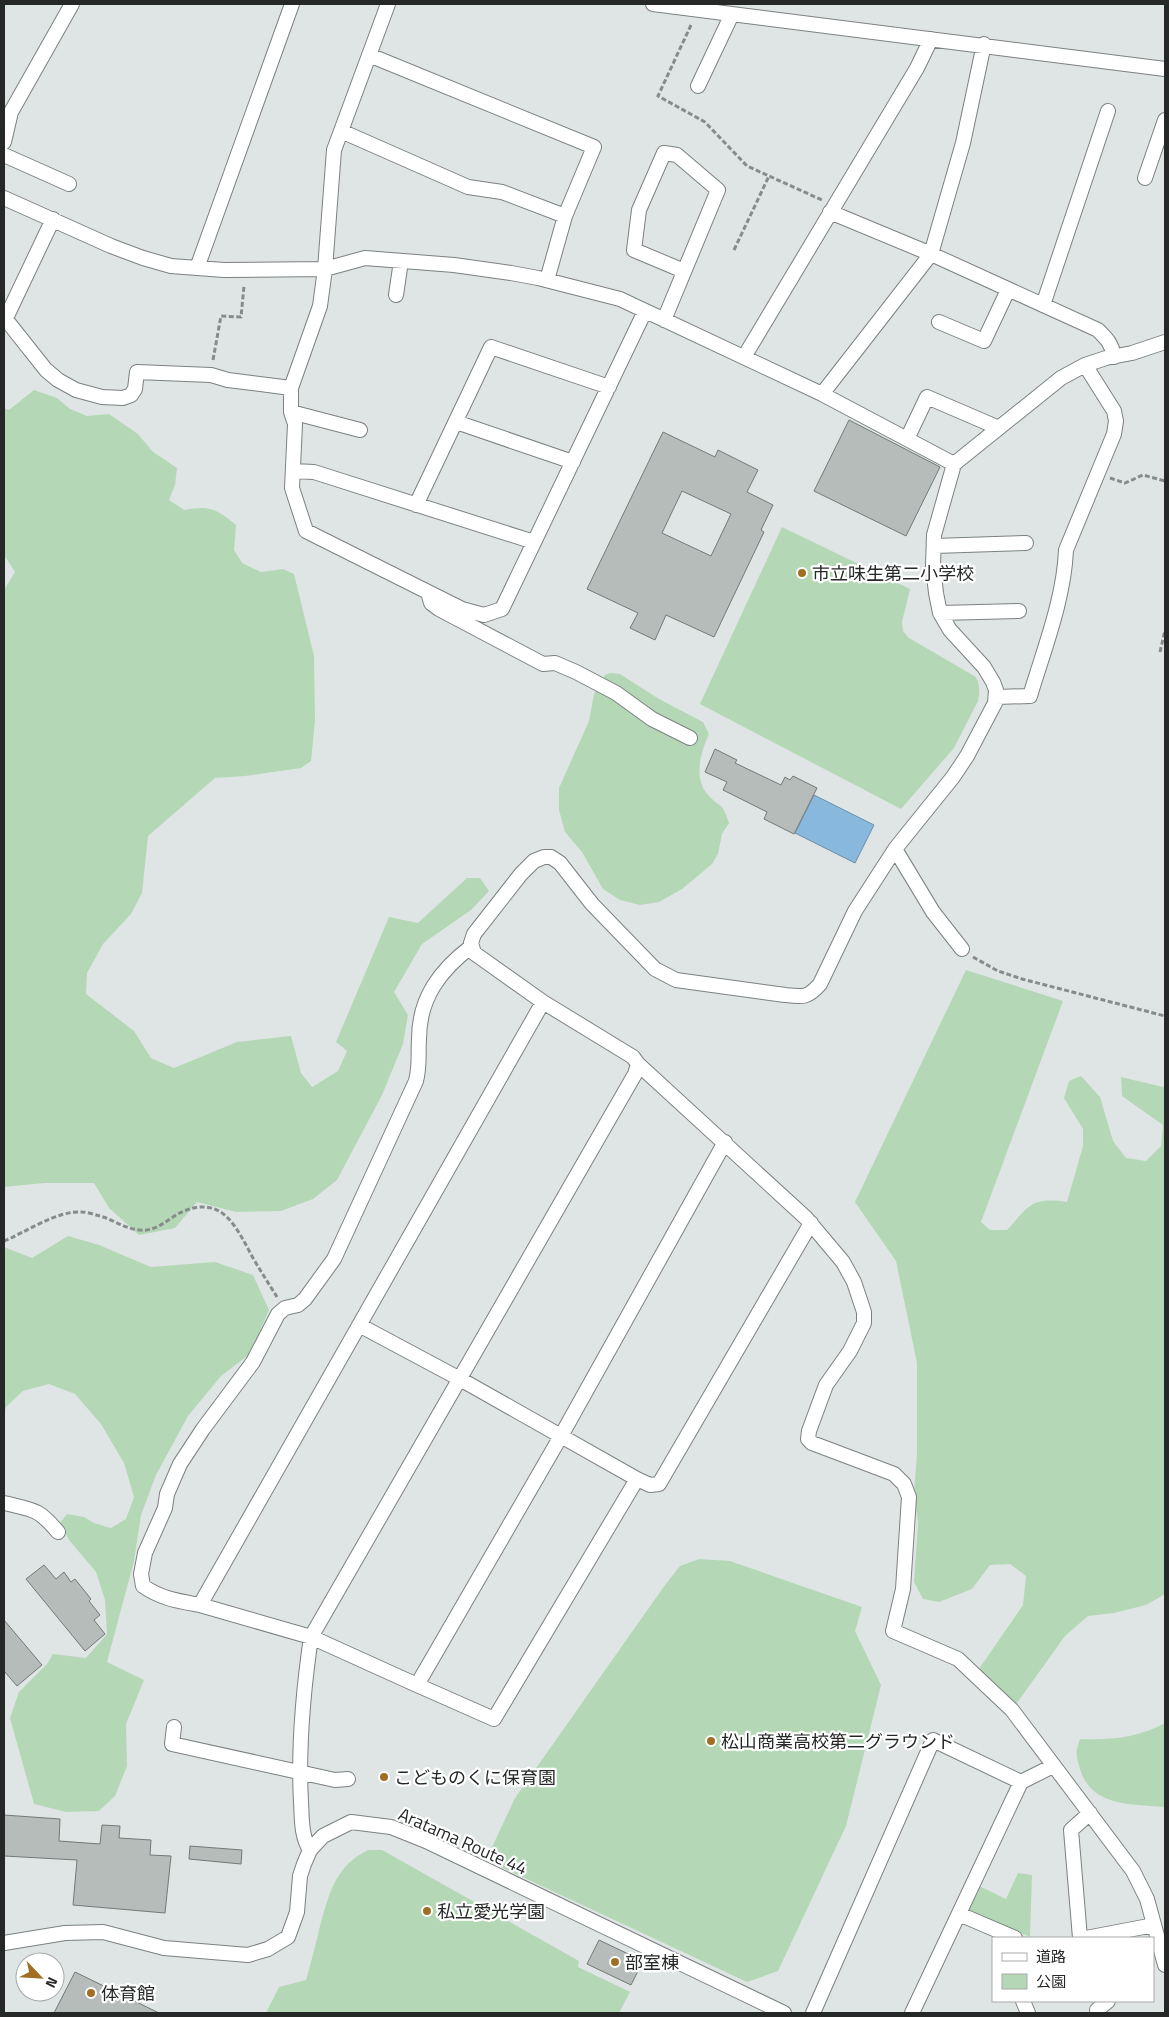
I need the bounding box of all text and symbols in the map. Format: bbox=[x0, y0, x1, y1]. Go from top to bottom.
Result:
place label: 市立味生第二小学校 bbox=[812, 560, 974, 587]
marker: 市立味生第二小学校 bbox=[796, 567, 808, 579]
place label: 松山商業高校第二グラウンド bbox=[721, 1728, 955, 1755]
marker: 松山商業高校第二グラウンド bbox=[705, 1735, 717, 1747]
place label: こどものくに保育園 bbox=[394, 1764, 556, 1791]
marker: こどものくに保育園 bbox=[378, 1771, 390, 1783]
street label: Aratama Route 44 bbox=[394, 1800, 532, 1882]
place label: 私立愛光学園 bbox=[437, 1898, 545, 1925]
marker: 私立愛光学園 bbox=[421, 1905, 433, 1917]
legend bbox=[992, 1937, 1154, 2002]
text: 道路 bbox=[1036, 1945, 1066, 1968]
place label: 部室棟 bbox=[625, 1949, 679, 1976]
north arrow bbox=[15, 1952, 65, 2002]
marker: 部室棟 bbox=[609, 1956, 621, 1968]
text: 公園 bbox=[1036, 1970, 1066, 1993]
text: N bbox=[41, 1974, 64, 1992]
place label: 体育館 bbox=[101, 1980, 155, 2007]
marker: 体育館 bbox=[85, 1987, 97, 1999]

